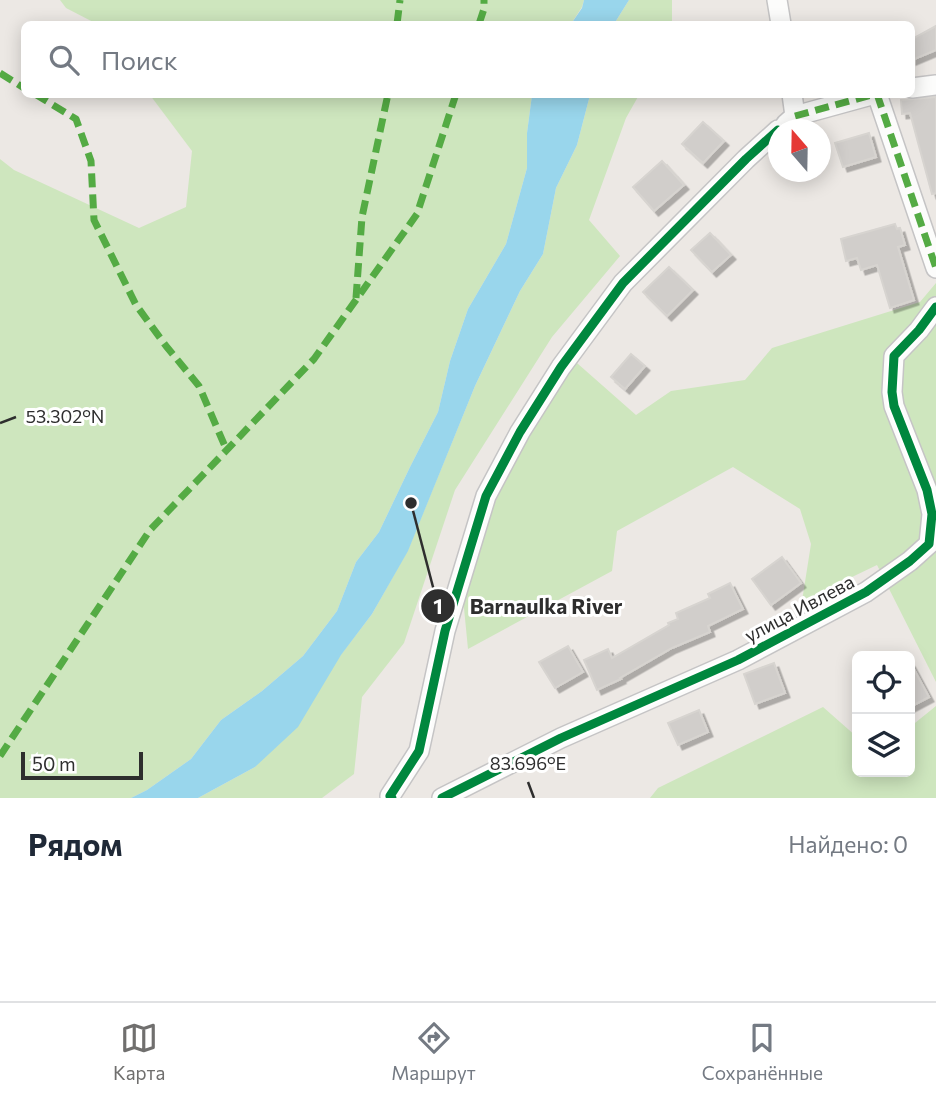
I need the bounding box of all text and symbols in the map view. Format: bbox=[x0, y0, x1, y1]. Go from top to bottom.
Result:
search box bbox=[21, 21, 915, 98]
icon: search bbox=[45, 41, 83, 79]
text: Поиск bbox=[101, 44, 178, 75]
north arrow bbox=[768, 119, 831, 182]
text: 53.302°N bbox=[26, 405, 104, 427]
street label: улица Ивлева bbox=[740, 569, 858, 647]
callout: Barnaulka River bbox=[420, 585, 636, 627]
text: 1 bbox=[433, 593, 443, 618]
text: Barnaulka River bbox=[470, 593, 623, 618]
map controls bbox=[852, 651, 915, 777]
button: locate bbox=[852, 651, 915, 714]
button: layers bbox=[852, 714, 915, 777]
scale bar bbox=[21, 749, 144, 781]
text: 50 m bbox=[32, 752, 76, 775]
text: 83.696°E bbox=[490, 752, 566, 774]
text: Рядом bbox=[28, 825, 122, 862]
text: Найдено: 0 bbox=[788, 830, 908, 858]
tab: Карта bbox=[113, 1019, 165, 1084]
tab: Маршрут bbox=[391, 1019, 476, 1084]
tab: Сохранённые bbox=[702, 1019, 823, 1084]

